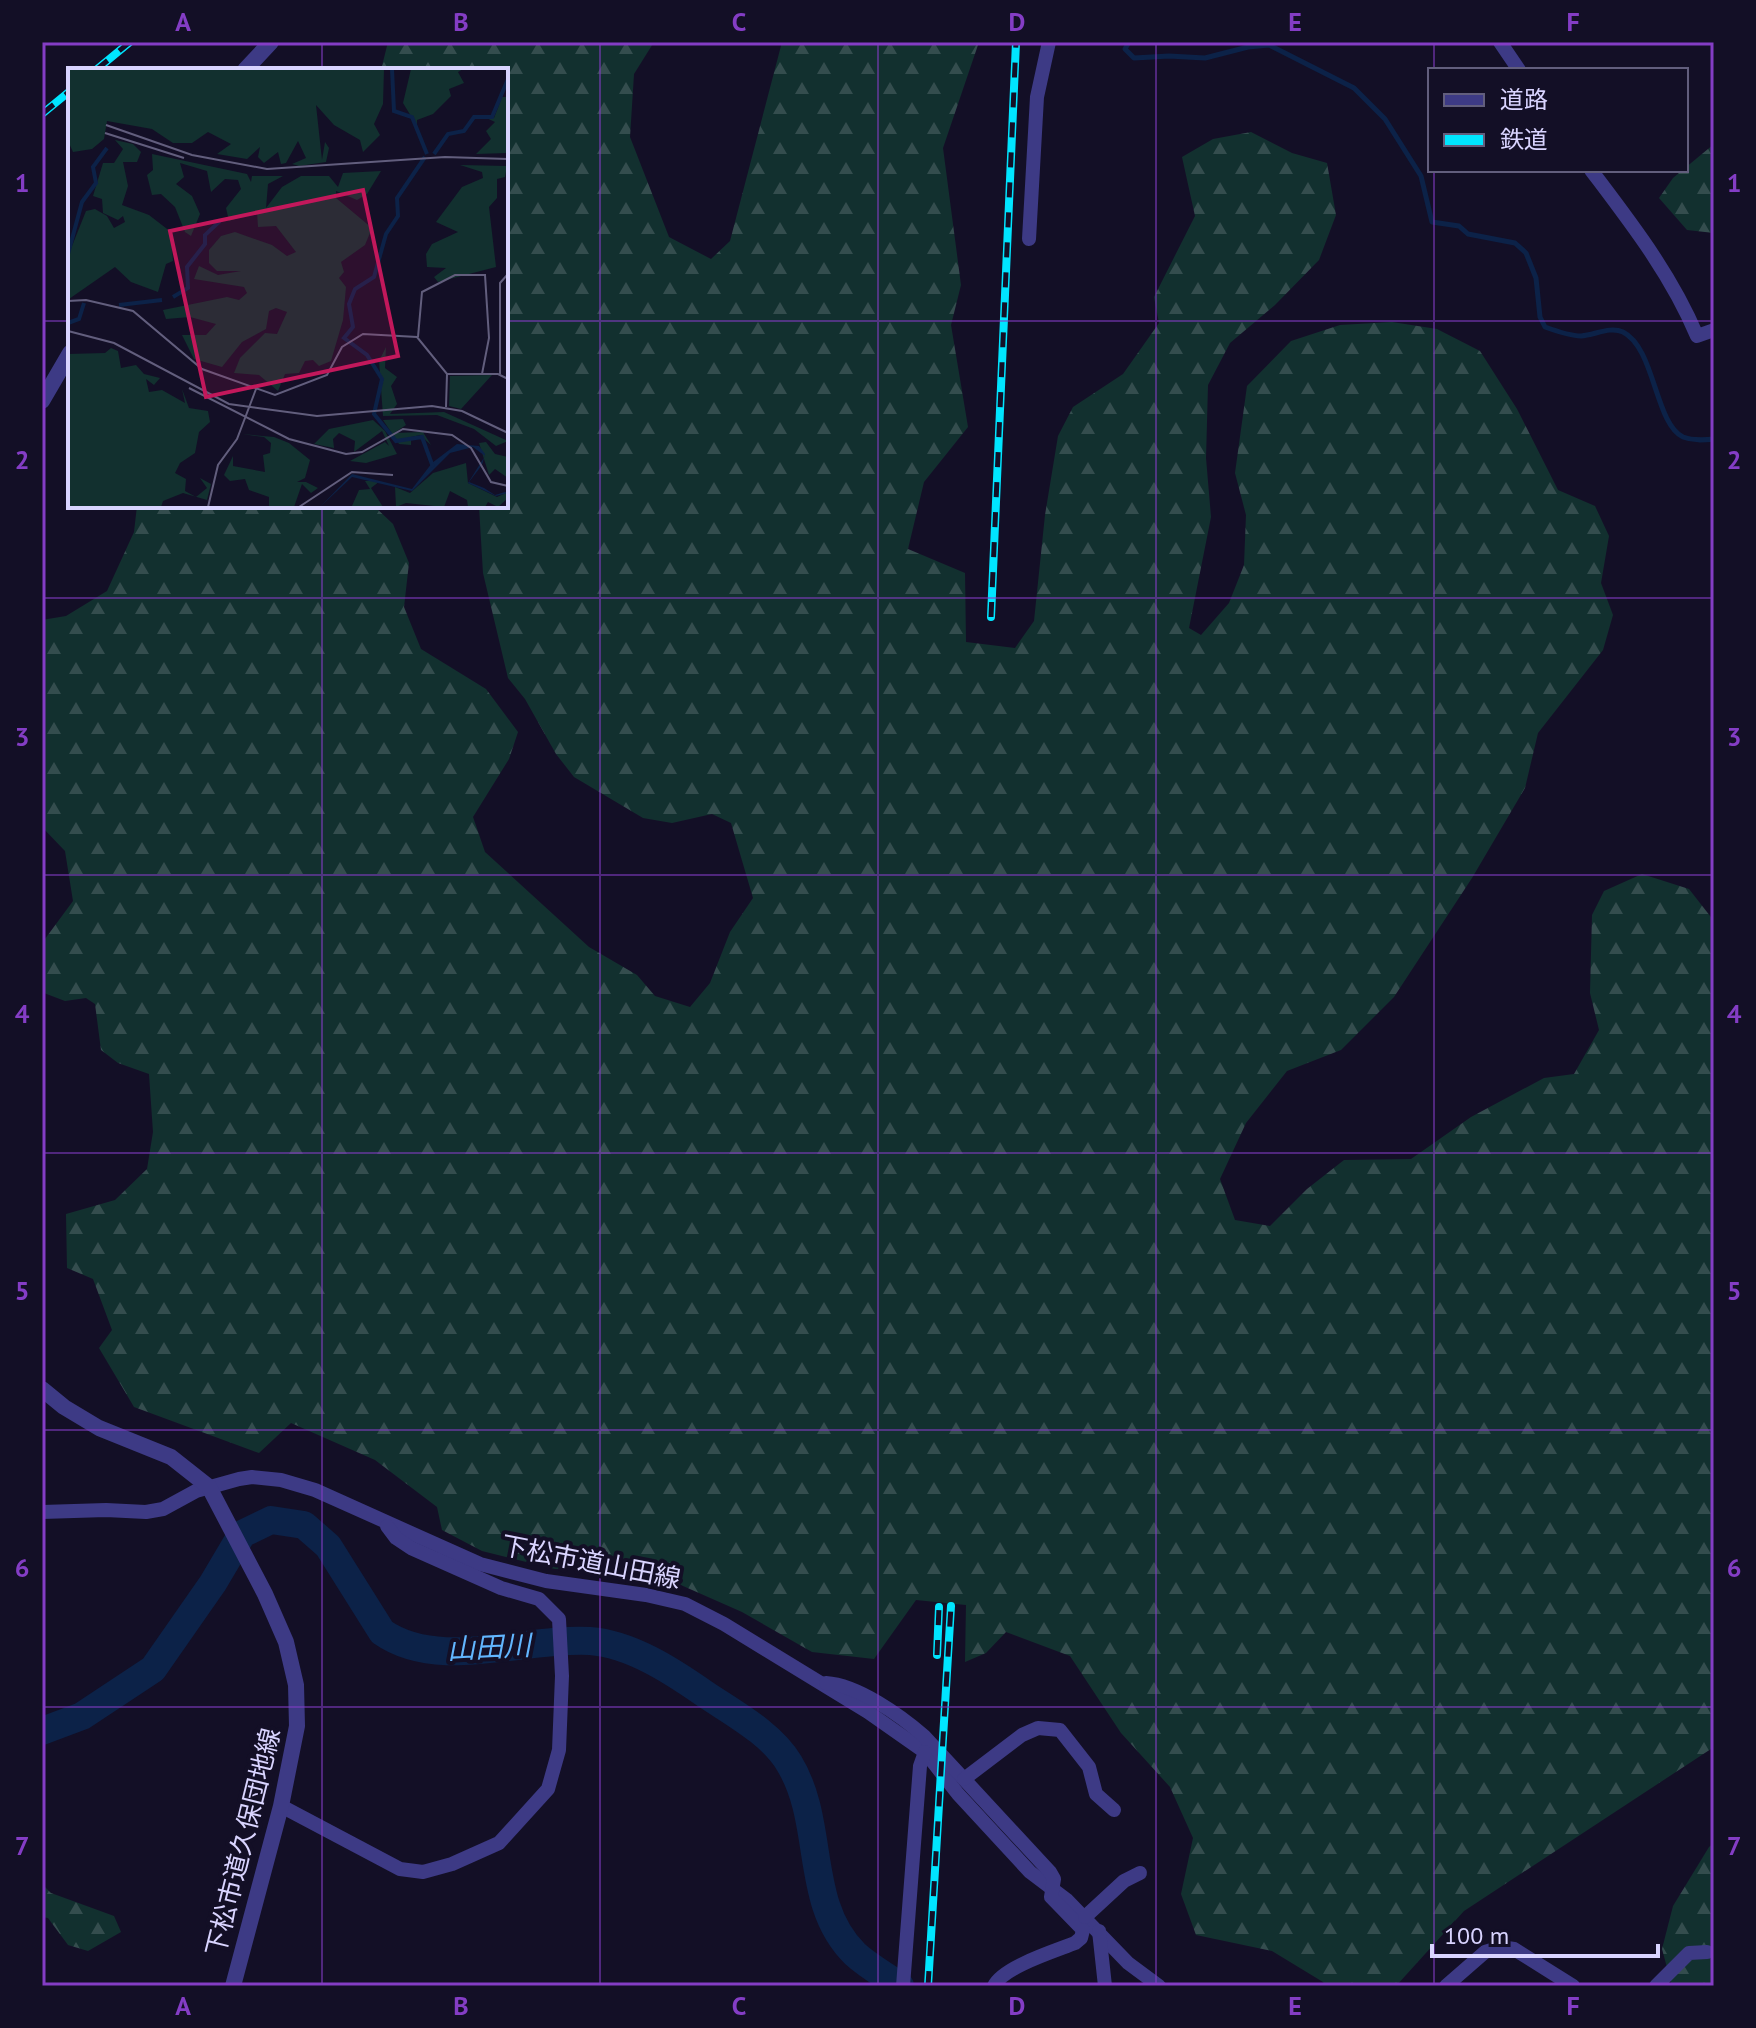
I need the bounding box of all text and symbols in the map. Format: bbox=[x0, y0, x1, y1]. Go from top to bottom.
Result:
text: A bbox=[175, 5, 191, 38]
text: B bbox=[453, 5, 469, 38]
text: C bbox=[732, 5, 746, 38]
text: D bbox=[1009, 5, 1025, 38]
text: E bbox=[1288, 5, 1302, 38]
text: F bbox=[1566, 5, 1580, 38]
inset map bbox=[68, 68, 508, 508]
legend bbox=[1428, 68, 1688, 172]
text: 道路 bbox=[1500, 84, 1548, 115]
text: 鉄道 bbox=[1500, 124, 1548, 155]
text: 1 bbox=[15, 166, 29, 199]
text: 1 bbox=[1727, 166, 1741, 199]
text: 2 bbox=[15, 443, 29, 476]
text: 2 bbox=[1727, 443, 1741, 476]
text: 3 bbox=[15, 720, 29, 753]
text: 3 bbox=[1727, 720, 1741, 753]
text: 4 bbox=[15, 997, 30, 1030]
text: 4 bbox=[1727, 997, 1742, 1030]
text: 5 bbox=[15, 1274, 29, 1307]
text: 5 bbox=[1727, 1274, 1741, 1307]
street label: 下松市道山田線 bbox=[499, 1528, 684, 1595]
text: 6 bbox=[15, 1551, 29, 1584]
text: 6 bbox=[1727, 1551, 1741, 1584]
water label: 山田川 bbox=[446, 1626, 535, 1667]
street label: 下松市道久保団地線 bbox=[198, 1724, 287, 1959]
text: 7 bbox=[15, 1829, 29, 1862]
text: 7 bbox=[1727, 1829, 1741, 1862]
scale bar bbox=[1432, 1908, 1658, 1958]
text: 100 m bbox=[1444, 1920, 1509, 1951]
text: A bbox=[175, 1989, 191, 2022]
text: B bbox=[453, 1989, 469, 2022]
text: C bbox=[732, 1989, 746, 2022]
text: D bbox=[1009, 1989, 1025, 2022]
text: E bbox=[1288, 1989, 1302, 2022]
text: F bbox=[1566, 1989, 1580, 2022]

